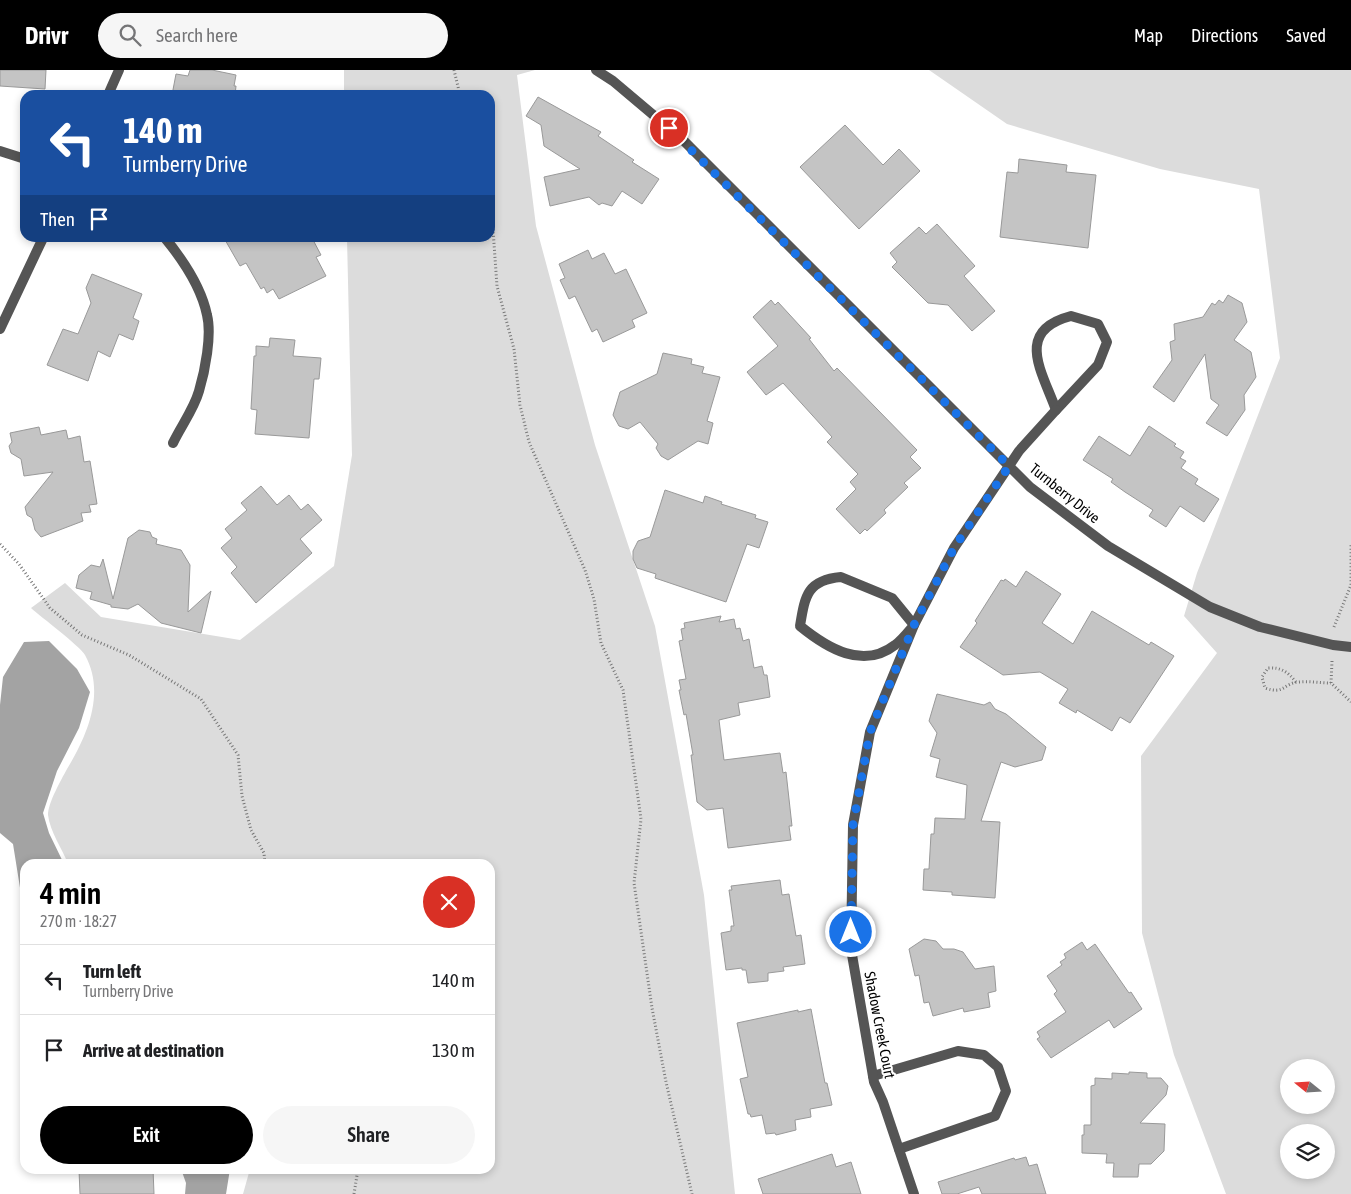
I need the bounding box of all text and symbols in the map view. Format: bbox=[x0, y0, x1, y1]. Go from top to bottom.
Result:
search box bbox=[98, 13, 448, 58]
icon: search bbox=[116, 21, 144, 49]
text: Drivr bbox=[25, 22, 68, 49]
text: Search here bbox=[156, 24, 238, 46]
text: Map bbox=[1134, 25, 1163, 46]
text: Directions bbox=[1191, 25, 1258, 46]
text: Saved bbox=[1286, 25, 1326, 46]
pin bbox=[648, 107, 690, 149]
icon: left bbox=[40, 110, 105, 175]
text: 140 m bbox=[123, 110, 202, 150]
icon: arrive bbox=[655, 114, 683, 142]
text: Turnberry Drive bbox=[123, 151, 248, 177]
icon: arrive bbox=[85, 205, 113, 233]
text: Then bbox=[40, 208, 75, 230]
street label: Turnberry Drive bbox=[1027, 460, 1103, 526]
text: 4 min bbox=[40, 876, 101, 910]
button: close bbox=[423, 876, 475, 928]
position arrow bbox=[824, 905, 876, 957]
text: 270 m · 18:27 bbox=[40, 912, 117, 930]
text: Turn left bbox=[83, 960, 141, 982]
icon: left bbox=[40, 966, 68, 994]
text: 140 m bbox=[432, 969, 475, 991]
street label: Shadow Creek Court bbox=[861, 970, 899, 1080]
text: Turnberry Drive bbox=[83, 982, 174, 1000]
icon: arrive bbox=[40, 1036, 68, 1064]
text: Arrive at destination bbox=[83, 1039, 224, 1061]
text: 130 m bbox=[432, 1039, 475, 1061]
north arrow bbox=[1280, 1059, 1335, 1114]
map controls bbox=[1280, 1059, 1335, 1179]
button: Exit bbox=[40, 1106, 253, 1164]
button: Share bbox=[263, 1106, 475, 1164]
button: layers bbox=[1280, 1124, 1335, 1179]

